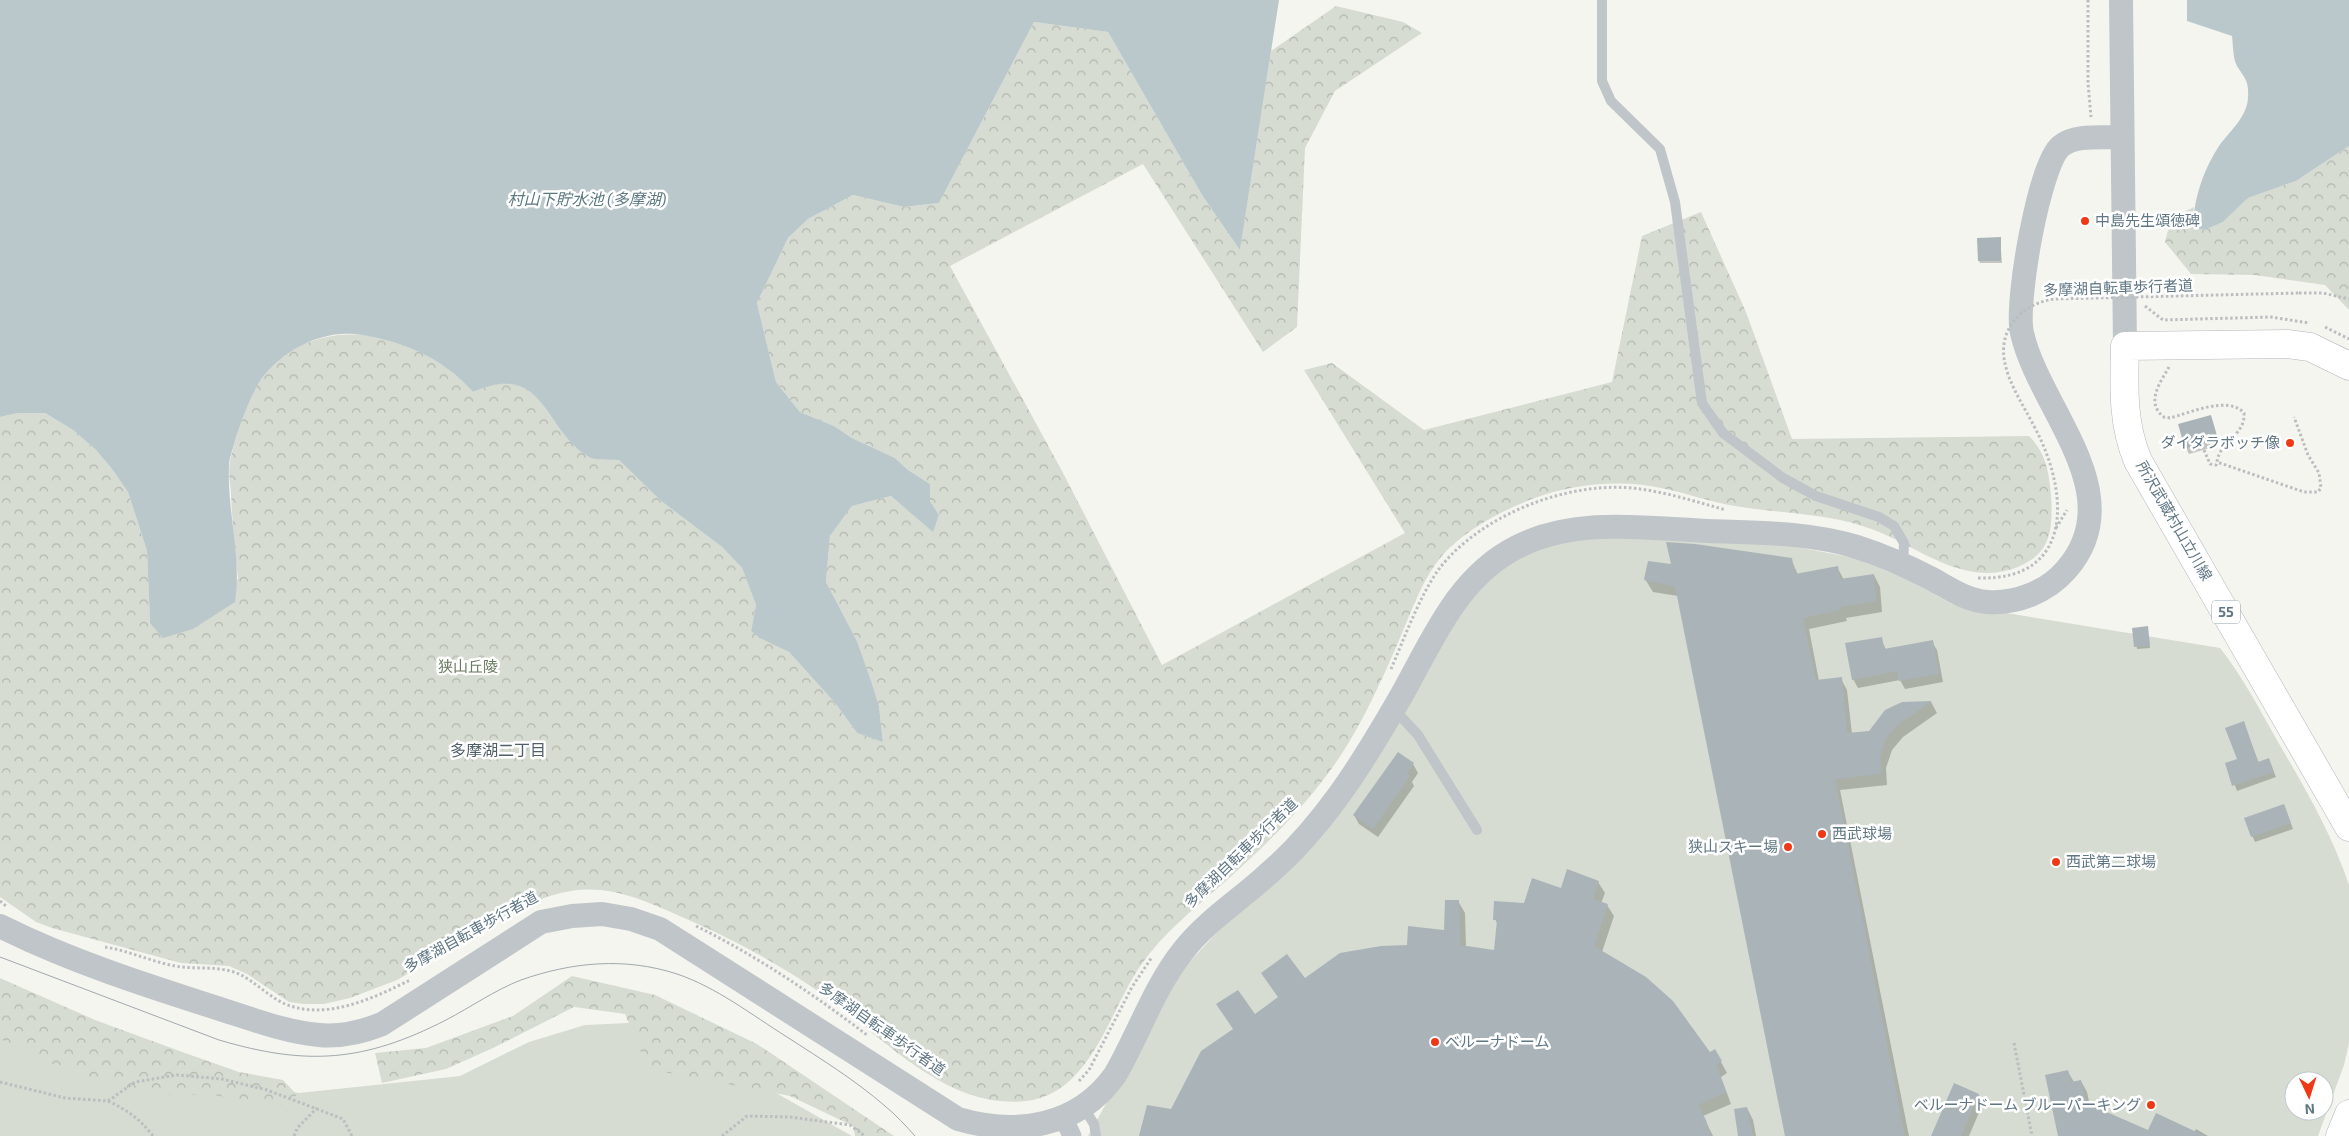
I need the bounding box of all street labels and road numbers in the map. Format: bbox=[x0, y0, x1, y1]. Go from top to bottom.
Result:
street label: 多摩湖自転車歩行者道 bbox=[2043, 275, 2193, 299]
street label: 所沢武蔵村山立川線 bbox=[2133, 458, 2216, 583]
road number: 55 bbox=[2212, 600, 2240, 624]
street label: 多摩湖自転車歩行者道 bbox=[1180, 794, 1301, 911]
street label: 多摩湖自転車歩行者道 bbox=[401, 887, 540, 975]
street label: 多摩湖自転車歩行者道 bbox=[816, 978, 949, 1079]

